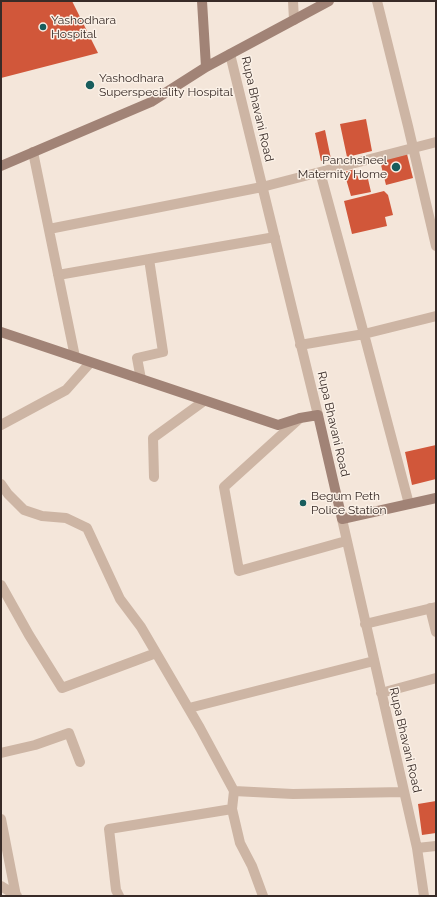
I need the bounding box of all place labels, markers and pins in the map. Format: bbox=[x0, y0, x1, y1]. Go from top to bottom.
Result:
place label: Yashodhara Hospital bbox=[51, 13, 116, 41]
marker: Yashodhara Hospital bbox=[38, 22, 48, 32]
place label: Yashodhara Superspeciality Hospital bbox=[99, 71, 233, 99]
marker: Yashodhara Superspeciality Hospital bbox=[84, 79, 96, 91]
place label: Panchsheel Maternity Home bbox=[298, 153, 387, 181]
marker: Panchsheel Maternity Home bbox=[390, 161, 402, 173]
place label: Begum Peth Police Station bbox=[311, 489, 386, 517]
marker: Begum Peth Police Station bbox=[298, 498, 308, 508]

